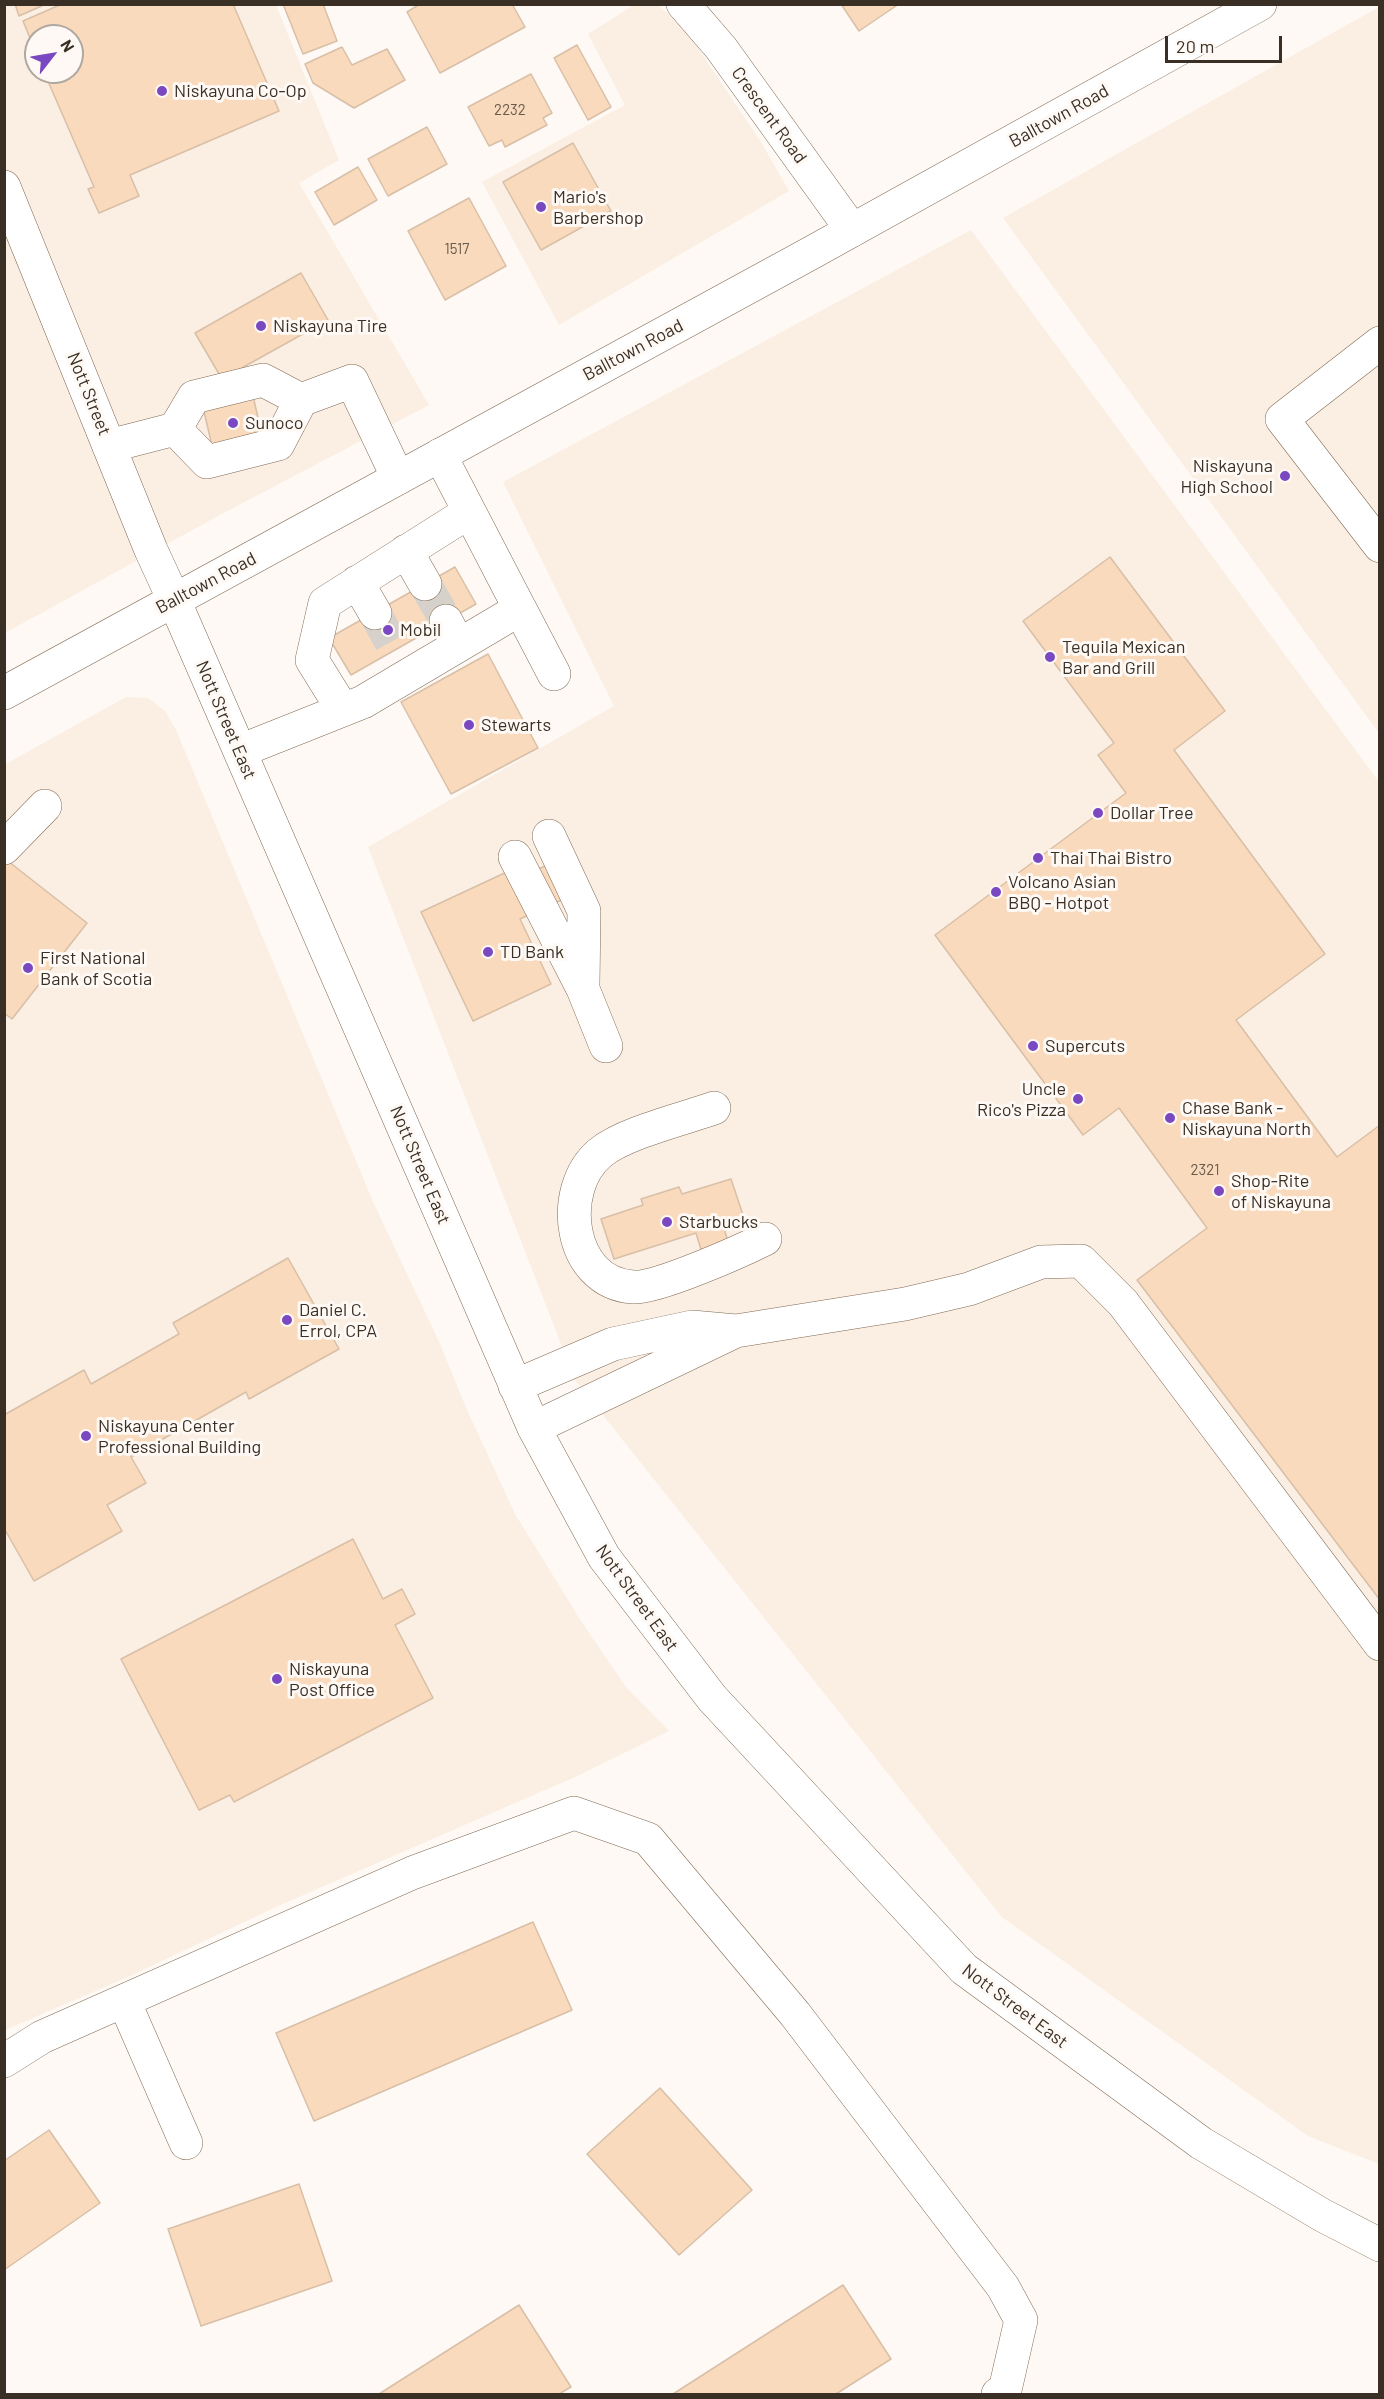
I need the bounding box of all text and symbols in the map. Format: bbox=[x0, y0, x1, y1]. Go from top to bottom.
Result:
north arrow bbox=[24, 24, 84, 84]
scale bar bbox=[1168, 24, 1285, 62]
text: 20 m bbox=[1176, 35, 1214, 57]
text: N bbox=[57, 36, 79, 55]
street label: Crescent Road bbox=[727, 63, 811, 167]
place label: Niskayuna Co-Op bbox=[174, 80, 307, 102]
street label: Balltown Road bbox=[1005, 80, 1113, 152]
marker: Niskayuna Co-Op bbox=[155, 84, 169, 98]
house number: 2232 bbox=[494, 101, 526, 119]
place label: Mario's Barbershop bbox=[553, 186, 644, 228]
marker: Mario's Barbershop bbox=[534, 200, 548, 214]
house number: 1517 bbox=[445, 240, 469, 258]
place label: Niskayuna Tire bbox=[273, 315, 387, 337]
street label: Balltown Road bbox=[579, 315, 687, 385]
marker: Niskayuna Tire bbox=[254, 319, 268, 333]
street label: Nott Street bbox=[63, 349, 115, 439]
place label: Sunoco bbox=[245, 412, 304, 434]
marker: Sunoco bbox=[226, 416, 240, 430]
place label: Niskayuna High School bbox=[1180, 455, 1273, 498]
marker: Niskayuna High School bbox=[1278, 469, 1292, 483]
street label: Balltown Road bbox=[152, 548, 260, 618]
place label: Mobil bbox=[400, 619, 441, 641]
marker: Mobil bbox=[381, 623, 395, 637]
place label: Tequila Mexican Bar and Grill bbox=[1062, 636, 1185, 678]
marker: Tequila Mexican Bar and Grill bbox=[1043, 650, 1057, 664]
street label: Nott Street East bbox=[191, 658, 261, 782]
place label: Stewarts bbox=[481, 714, 551, 736]
marker: Stewarts bbox=[462, 718, 476, 732]
place label: Dollar Tree bbox=[1110, 802, 1194, 824]
marker: Dollar Tree bbox=[1091, 806, 1105, 820]
place label: Thai Thai Bistro bbox=[1050, 847, 1172, 869]
marker: Thai Thai Bistro bbox=[1031, 851, 1045, 865]
place label: Volcano Asian BBQ - Hotpot bbox=[1008, 871, 1116, 914]
marker: Volcano Asian BBQ - Hotpot bbox=[989, 885, 1003, 899]
place label: TD Bank bbox=[500, 941, 564, 963]
marker: TD Bank bbox=[481, 945, 495, 959]
place label: First National Bank of Scotia bbox=[40, 947, 152, 990]
marker: First National Bank of Scotia bbox=[21, 961, 35, 975]
place label: Supercuts bbox=[1045, 1035, 1125, 1057]
marker: Supercuts bbox=[1026, 1039, 1040, 1053]
place label: Uncle Rico's Pizza bbox=[977, 1078, 1066, 1120]
marker: Uncle Rico's Pizza bbox=[1071, 1092, 1085, 1106]
place label: Chase Bank - Niskayuna North bbox=[1182, 1097, 1311, 1140]
street label: Nott Street East bbox=[385, 1103, 455, 1227]
marker: Chase Bank - Niskayuna North bbox=[1163, 1111, 1177, 1125]
house number: 2321 bbox=[1191, 1161, 1219, 1179]
place label: Shop-Rite of Niskayuna bbox=[1231, 1170, 1331, 1212]
marker: Shop-Rite of Niskayuna bbox=[1212, 1184, 1226, 1198]
place label: Starbucks bbox=[679, 1211, 758, 1233]
marker: Starbucks bbox=[660, 1215, 674, 1229]
place label: Daniel C. Errol, CPA bbox=[299, 1299, 377, 1342]
marker: Daniel C. Errol, CPA bbox=[280, 1313, 294, 1327]
place label: Niskayuna Center Professional Building bbox=[98, 1415, 261, 1458]
marker: Niskayuna Center Professional Building bbox=[79, 1429, 93, 1443]
street label: Nott Street East bbox=[591, 1540, 683, 1656]
place label: Niskayuna Post Office bbox=[289, 1658, 375, 1700]
marker: Niskayuna Post Office bbox=[270, 1672, 284, 1686]
street label: Nott Street East bbox=[958, 1959, 1072, 2053]

